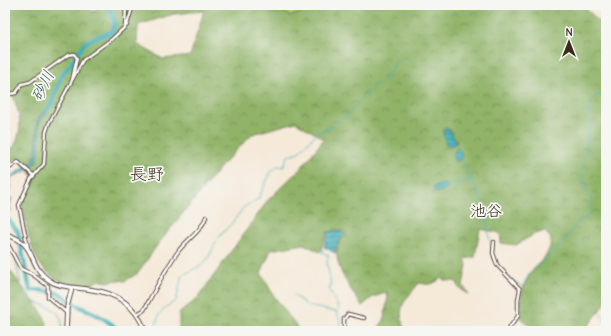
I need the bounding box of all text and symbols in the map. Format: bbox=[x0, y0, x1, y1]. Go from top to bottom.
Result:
north arrow bbox=[549, 22, 589, 62]
text: N bbox=[565, 26, 573, 39]
water label: 砂川 bbox=[28, 68, 58, 104]
district label: 長野 bbox=[130, 165, 164, 184]
district label: 池谷 bbox=[470, 202, 502, 220]

